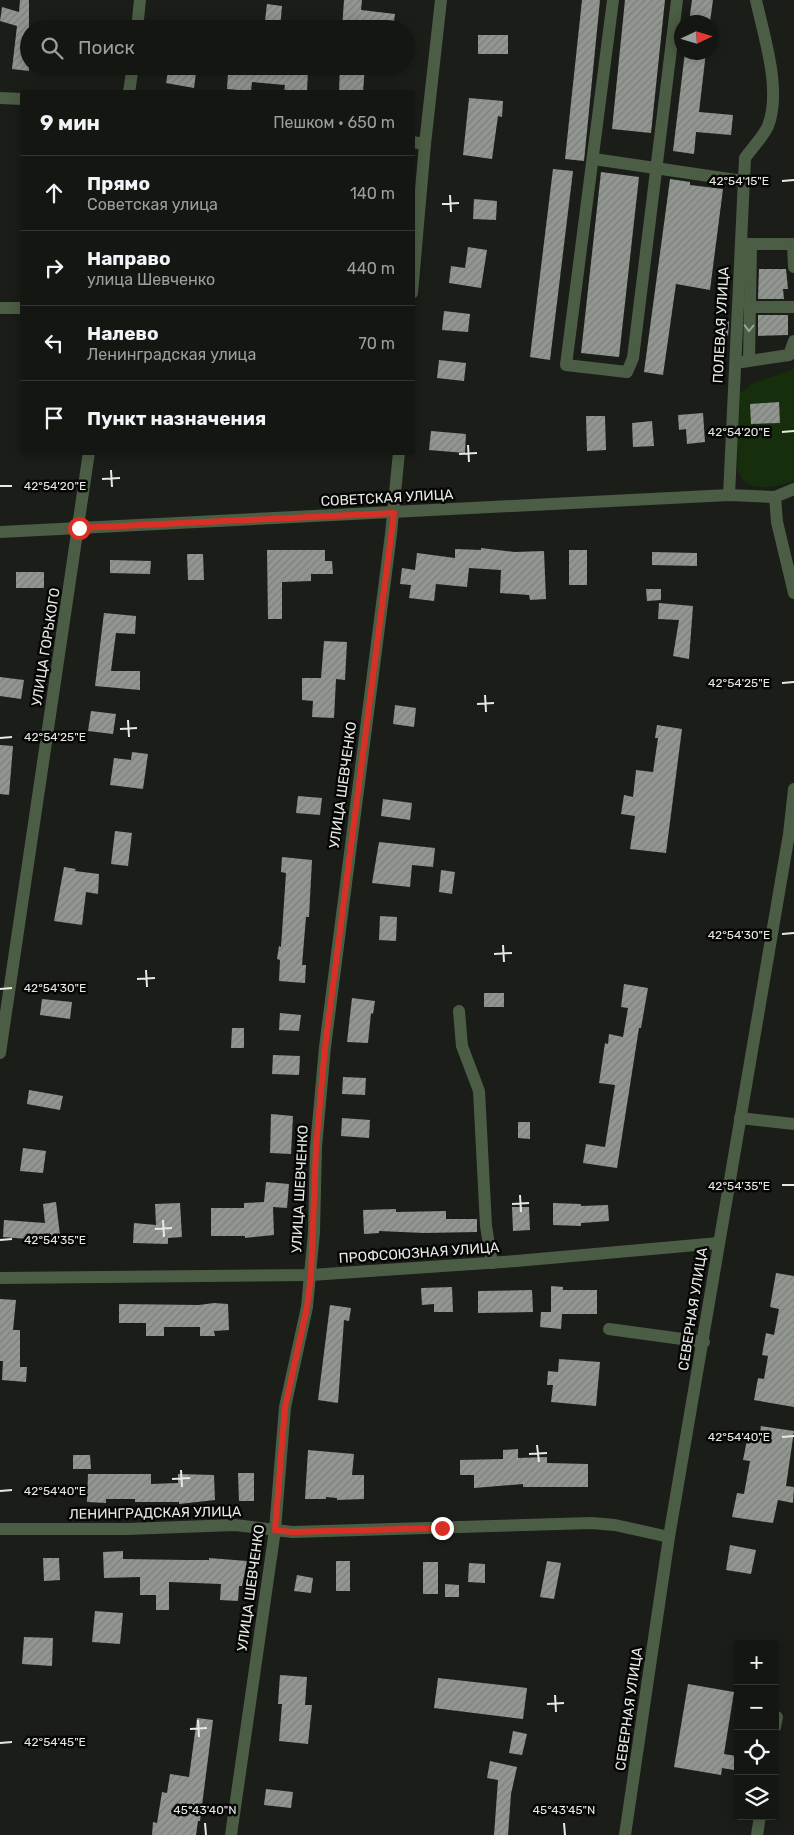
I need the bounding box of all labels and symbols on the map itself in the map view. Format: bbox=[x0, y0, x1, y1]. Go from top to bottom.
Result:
north arrow bbox=[674, 15, 719, 60]
text: 42°54'15"E bbox=[709, 174, 769, 188]
street label: ПОЛЕВАЯ УЛИЦА bbox=[709, 266, 733, 384]
one-way arrow bbox=[744, 324, 755, 332]
text: 42°54'20"E bbox=[708, 425, 770, 439]
text: 42°54'20"E bbox=[24, 479, 86, 493]
street label: СОВЕТСКАЯ УЛИЦА bbox=[320, 486, 454, 510]
route start bbox=[68, 517, 91, 540]
street label: УЛИЦА ГОРЬКОГО bbox=[28, 587, 64, 707]
text: 42°54'25"E bbox=[708, 676, 770, 690]
street label: УЛИЦА ШЕВЧЕНКО bbox=[326, 720, 360, 850]
text: 42°54'25"E bbox=[24, 730, 86, 744]
text: 42°54'30"E bbox=[708, 928, 770, 942]
text: 42°54'30"E bbox=[24, 981, 86, 995]
street label: УЛИЦА ШЕВЧЕНКО bbox=[288, 1125, 312, 1253]
text: 42°54'35"E bbox=[708, 1179, 770, 1193]
text: 42°54'35"E bbox=[24, 1233, 86, 1247]
street label: ПРОФСОЮЗНАЯ УЛИЦА bbox=[338, 1239, 501, 1267]
street label: СЕВЕРНАЯ УЛИЦА bbox=[675, 1246, 711, 1372]
text: 42°54'40"E bbox=[708, 1430, 770, 1444]
text: 42°54'40"E bbox=[24, 1484, 86, 1498]
street label: ЛЕНИНГРАДСКАЯ УЛИЦА bbox=[69, 1503, 242, 1523]
route end bbox=[431, 1517, 454, 1540]
street label: УЛИЦА ШЕВЧЕНКО bbox=[234, 1523, 268, 1653]
street label: СЕВЕРНАЯ УЛИЦА bbox=[612, 1646, 646, 1772]
text: 42°54'45"E bbox=[24, 1735, 86, 1749]
text: 45°43'40"N bbox=[173, 1803, 237, 1817]
text: 45°43'45"N bbox=[533, 1803, 595, 1817]

